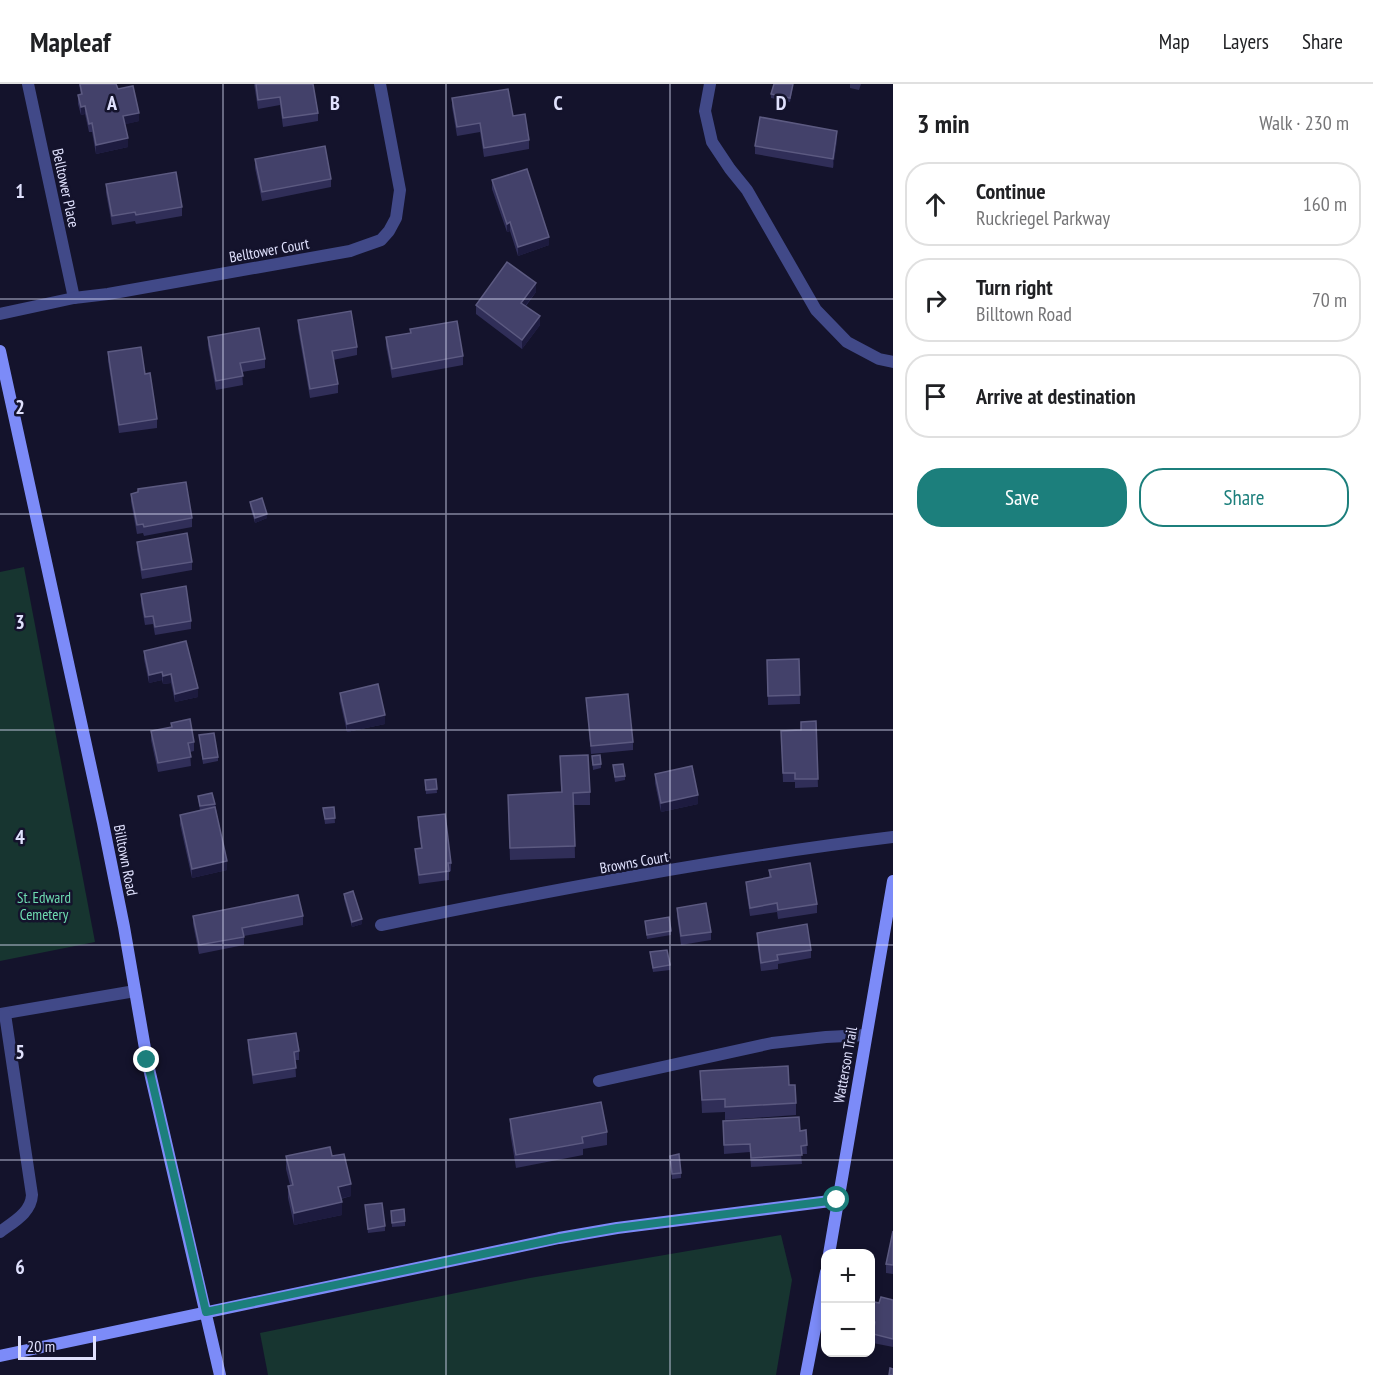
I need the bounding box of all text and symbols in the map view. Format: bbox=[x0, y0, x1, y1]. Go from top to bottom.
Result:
text: Mapleaf bbox=[30, 23, 111, 60]
text: Map bbox=[1159, 28, 1190, 55]
text: Layers bbox=[1223, 28, 1269, 55]
text: Share bbox=[1302, 28, 1343, 55]
text: A bbox=[106, 90, 118, 116]
text: B bbox=[330, 90, 340, 116]
text: C bbox=[553, 90, 563, 116]
text: D bbox=[776, 90, 787, 116]
text: 3 min bbox=[917, 107, 970, 140]
text: Walk · 230 m bbox=[1259, 110, 1349, 136]
street label: Belltower Place bbox=[48, 147, 84, 229]
text: Continue bbox=[976, 177, 1046, 205]
text: 1 bbox=[15, 178, 25, 204]
icon: ahead bbox=[919, 188, 952, 221]
text: 160 m bbox=[1303, 191, 1347, 217]
text: Ruckriegel Parkway bbox=[976, 205, 1110, 231]
street label: Belltower Court bbox=[228, 234, 310, 266]
text: Turn right bbox=[976, 273, 1053, 301]
icon: right bbox=[919, 284, 952, 317]
text: 70 m bbox=[1312, 287, 1347, 313]
text: Billtown Road bbox=[976, 301, 1072, 327]
icon: arrive bbox=[919, 380, 952, 413]
text: Arrive at destination bbox=[976, 382, 1136, 410]
text: 2 bbox=[15, 394, 25, 420]
button: Save bbox=[917, 468, 1127, 527]
button: Share bbox=[1139, 468, 1349, 527]
text: 3 bbox=[15, 609, 25, 635]
street label: Billtown Road bbox=[110, 823, 142, 897]
text: 4 bbox=[15, 824, 25, 850]
street label: Browns Court bbox=[598, 847, 670, 877]
park label: St. Edward Cemetery bbox=[17, 888, 71, 924]
street label: Watterson Trail bbox=[829, 1025, 861, 1105]
text: 5 bbox=[15, 1039, 25, 1065]
route end bbox=[133, 1046, 159, 1072]
route start bbox=[823, 1186, 849, 1212]
map controls bbox=[821, 1249, 875, 1357]
button: + bbox=[821, 1249, 875, 1303]
text: 6 bbox=[15, 1254, 25, 1280]
button: − bbox=[821, 1303, 875, 1357]
scale bar bbox=[18, 1333, 96, 1360]
text: 20 m bbox=[27, 1336, 55, 1356]

